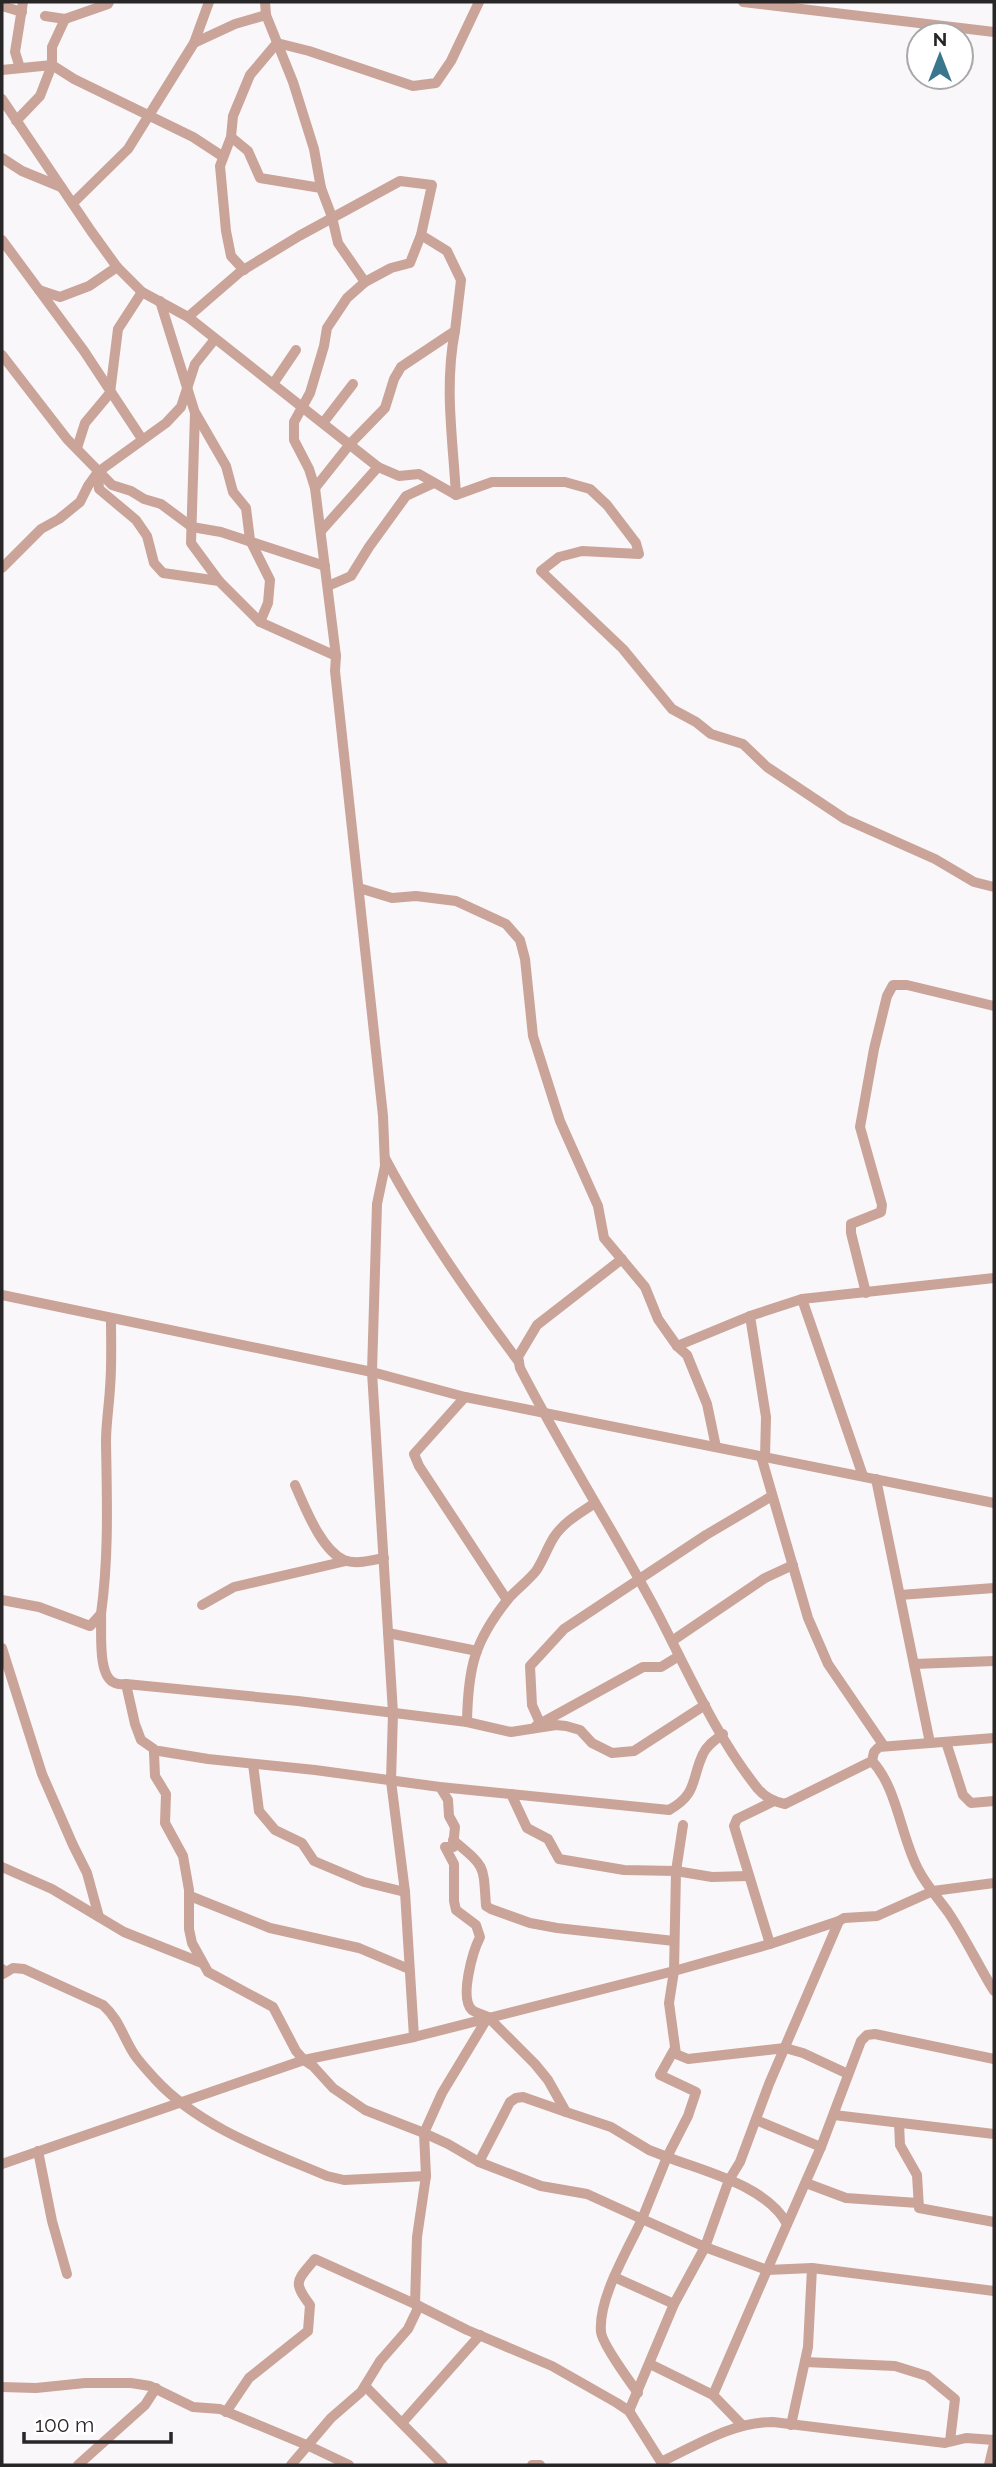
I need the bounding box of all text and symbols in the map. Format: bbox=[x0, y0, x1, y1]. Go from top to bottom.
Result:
north arrow bbox=[905, 21, 975, 91]
text: N bbox=[933, 28, 947, 50]
scale bar bbox=[24, 2400, 172, 2444]
text: 100 m bbox=[35, 2412, 94, 2437]

